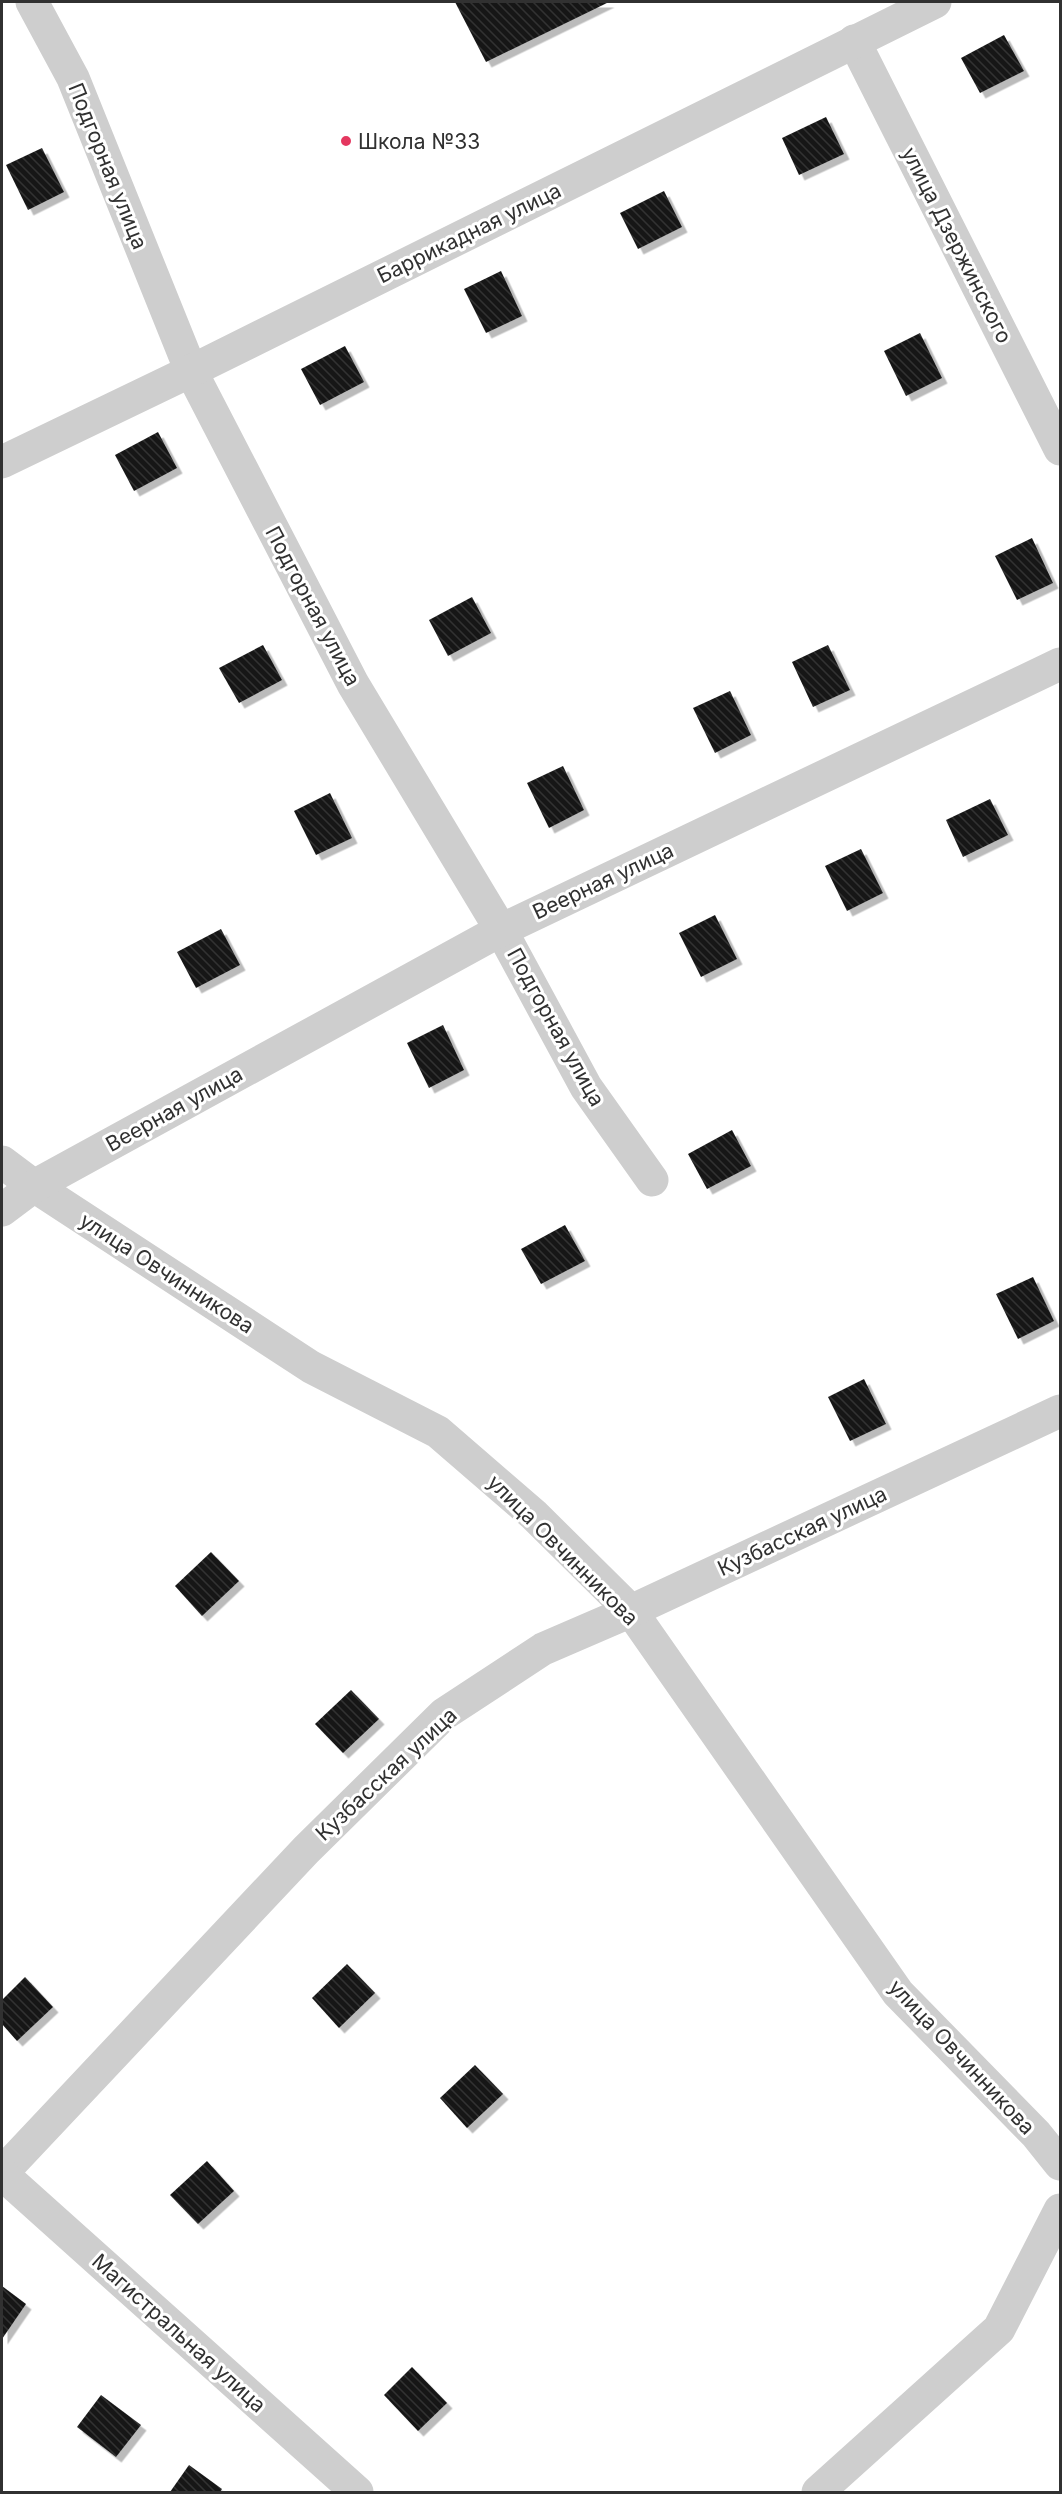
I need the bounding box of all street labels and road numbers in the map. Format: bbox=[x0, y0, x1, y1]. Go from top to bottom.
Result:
street label: Подгорная улица bbox=[63, 79, 153, 253]
street label: улица Дзержинского bbox=[897, 143, 1017, 347]
street label: Баррикадная улица bbox=[373, 178, 565, 288]
street label: Подгорная улица bbox=[260, 522, 366, 690]
street label: Веерная улица bbox=[529, 837, 677, 925]
street label: Подгорная улица bbox=[502, 944, 610, 1110]
street label: Веерная улица bbox=[101, 1061, 247, 1157]
street label: улица Овчинникова bbox=[75, 1207, 259, 1339]
street label: улица Овчинникова bbox=[483, 1470, 643, 1630]
street label: Кузбасская улица bbox=[713, 1481, 891, 1581]
street label: Кузбасская улица bbox=[310, 1702, 462, 1846]
street label: улица Овчинникова bbox=[884, 1974, 1040, 2140]
street label: Магистральная улица bbox=[87, 2248, 271, 2418]

